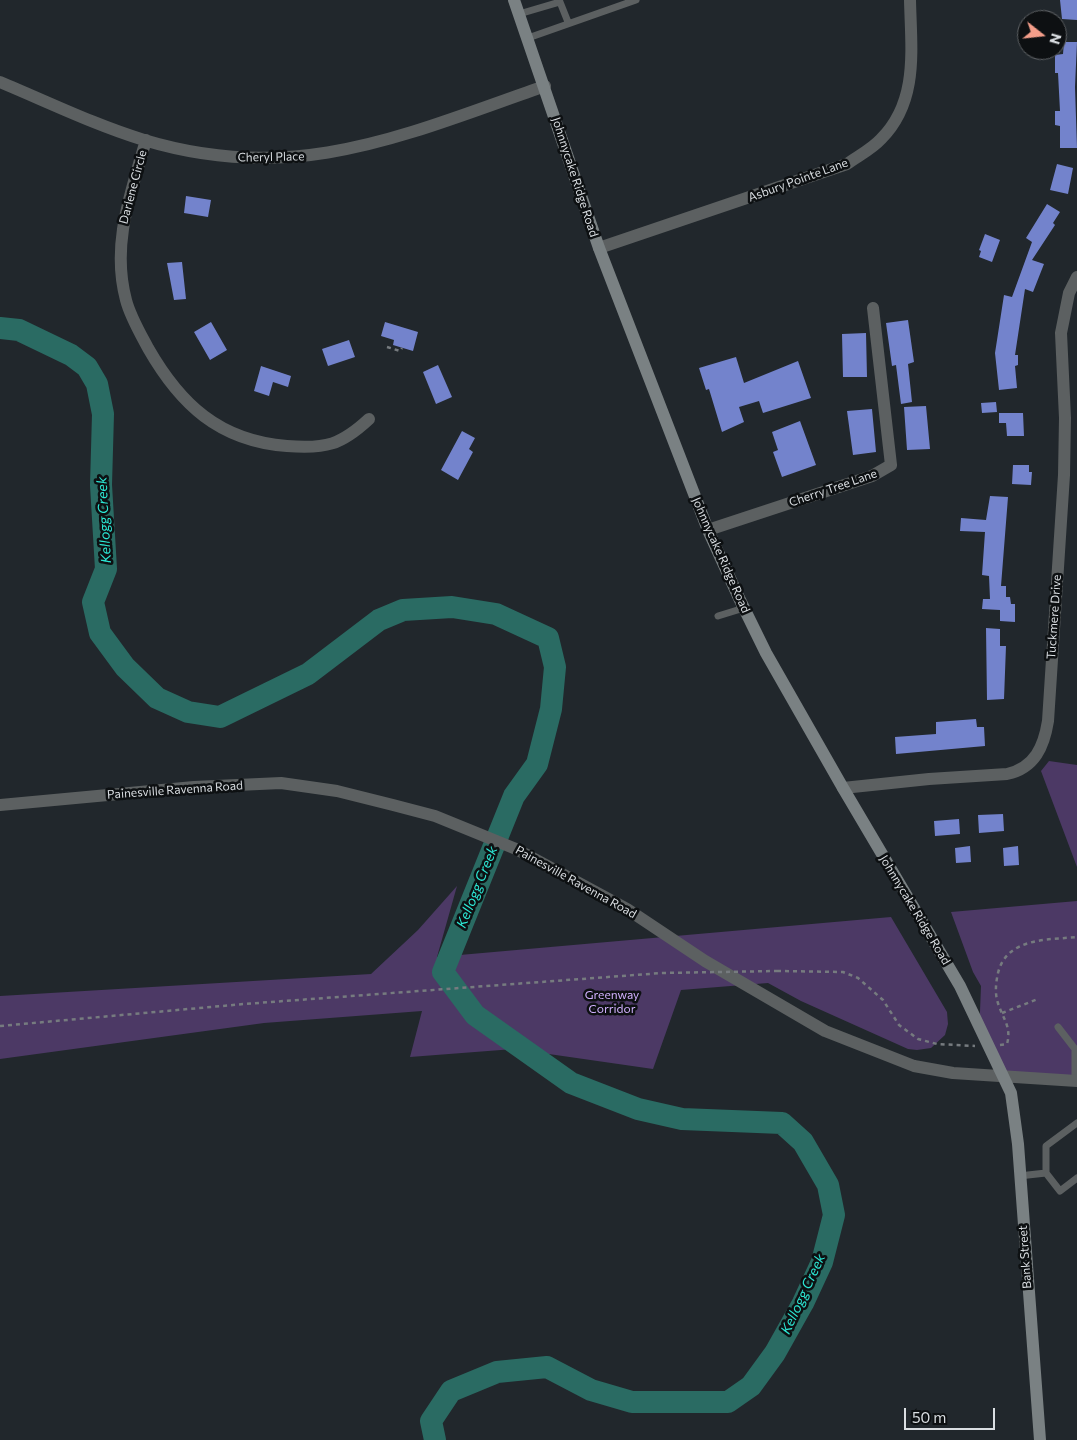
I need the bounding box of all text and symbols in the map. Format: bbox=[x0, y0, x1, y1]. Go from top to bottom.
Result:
north arrow bbox=[1017, 10, 1067, 60]
text: N bbox=[1046, 32, 1066, 46]
street label: Johnnycake Ridge Road bbox=[549, 115, 601, 239]
street label: Darlene Circle bbox=[116, 148, 150, 226]
street label: Cheryl Place bbox=[237, 149, 305, 165]
street label: Asbury Pointe Lane bbox=[746, 155, 850, 205]
street label: Cherry Tree Lane bbox=[787, 466, 879, 510]
water label: Kellogg Creek bbox=[93, 476, 115, 564]
street label: Johnnycake Ridge Road bbox=[689, 495, 753, 615]
street label: Tuckmere Drive bbox=[1044, 574, 1064, 660]
street label: Painesville Ravenna Road bbox=[107, 778, 243, 802]
street label: Painesville Ravenna Road bbox=[513, 843, 639, 921]
water label: Kellogg Creek bbox=[453, 844, 501, 930]
street label: Johnnycake Ridge Road bbox=[877, 853, 953, 967]
park label: Greenway Corridor bbox=[585, 988, 639, 1016]
street label: Bank Street bbox=[1016, 1225, 1034, 1289]
water label: Kellogg Creek bbox=[777, 1251, 829, 1337]
scale bar bbox=[907, 1398, 998, 1430]
text: 50 m bbox=[912, 1408, 946, 1426]

